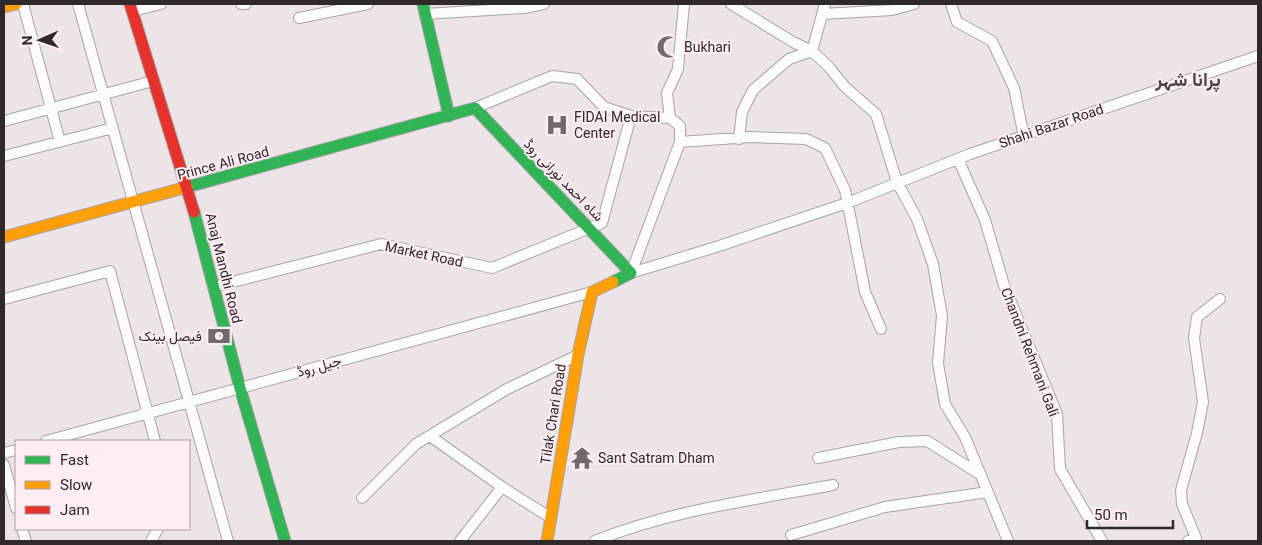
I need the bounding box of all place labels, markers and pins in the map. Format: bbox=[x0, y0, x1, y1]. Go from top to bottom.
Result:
mosque icon: Bukhari bbox=[655, 34, 681, 60]
place label: Bukhari bbox=[684, 39, 731, 55]
place label: FIDAI Medical Center bbox=[574, 109, 660, 141]
hospital icon: FIDAI Medical Center bbox=[544, 112, 570, 138]
bank icon: فیصل بینک bbox=[206, 323, 232, 349]
place label: فیصل بینک bbox=[139, 328, 202, 345]
temple icon: Sant Satram Dham bbox=[569, 445, 595, 471]
place label: Sant Satram Dham bbox=[598, 450, 715, 466]

